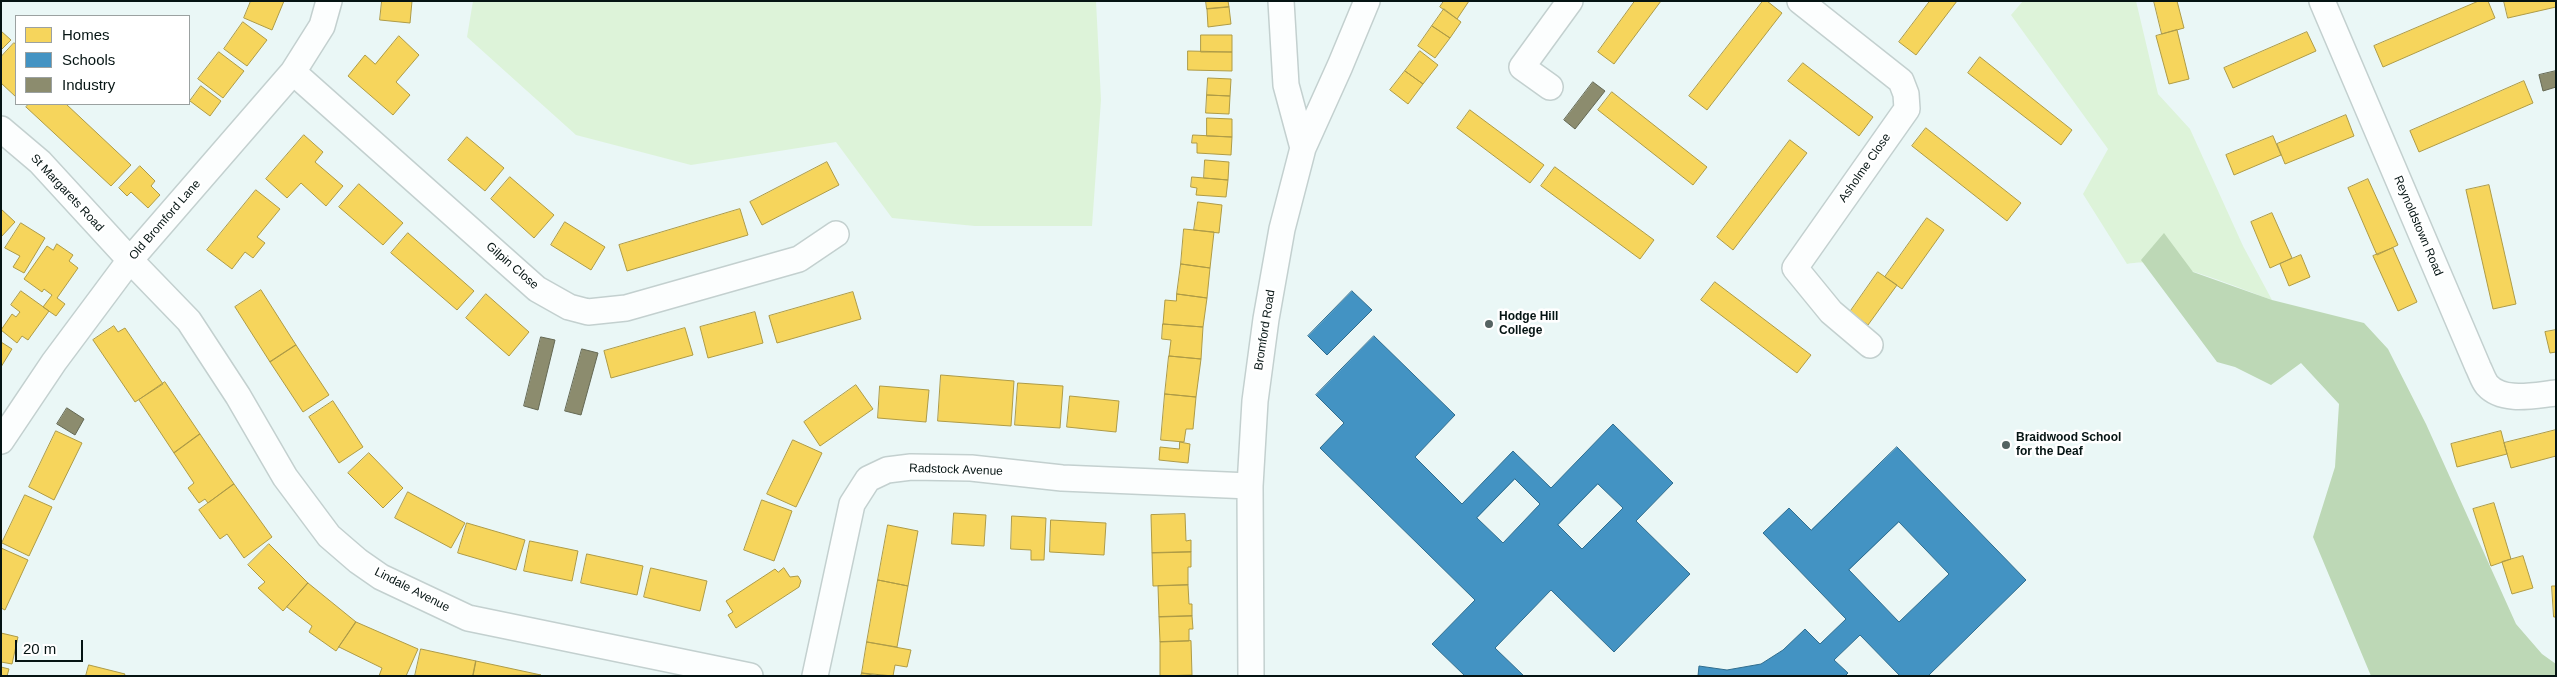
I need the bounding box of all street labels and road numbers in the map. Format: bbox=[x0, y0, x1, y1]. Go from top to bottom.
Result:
street label: Asholme Close bbox=[1836, 131, 1894, 205]
street label: St Margarets Road bbox=[27, 151, 107, 235]
street label: Reynoldstown Road bbox=[2390, 174, 2446, 278]
street label: Old Bromford Lane bbox=[126, 177, 204, 263]
street label: Gilpin Close bbox=[483, 239, 541, 293]
street label: Bromford Road bbox=[1252, 289, 1278, 371]
street label: Radstock Avenue bbox=[909, 461, 1003, 479]
street label: Lindale Avenue bbox=[372, 565, 452, 615]

